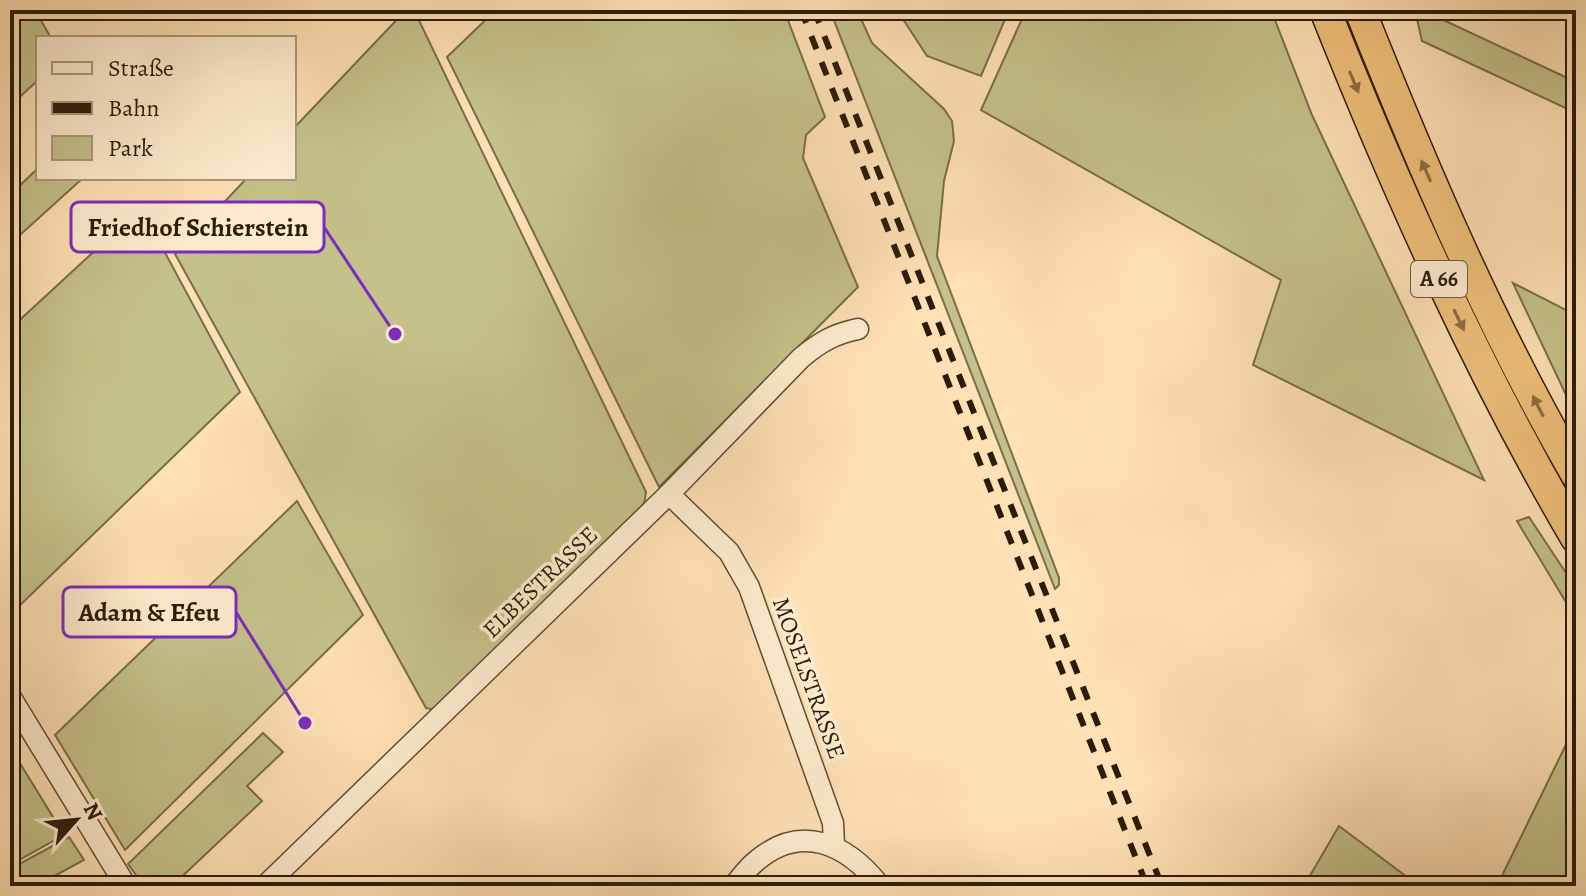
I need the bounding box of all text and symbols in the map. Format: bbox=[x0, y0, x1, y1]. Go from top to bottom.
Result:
legend bbox=[36, 36, 296, 180]
text: Straße bbox=[108, 52, 174, 84]
one-way arrow bbox=[1348, 70, 1361, 94]
text: Bahn bbox=[108, 92, 159, 124]
text: Park bbox=[108, 132, 153, 164]
one-way arrow bbox=[1419, 159, 1433, 183]
callout: Friedhof Schierstein bbox=[71, 202, 324, 252]
text: Friedhof Schierstein bbox=[87, 210, 309, 245]
road number: A 66 bbox=[1411, 261, 1467, 297]
one-way arrow bbox=[1452, 308, 1466, 332]
one-way arrow bbox=[1532, 394, 1545, 417]
street label: ELBESTRASSE bbox=[475, 519, 605, 645]
callout: Adam & Efeu bbox=[63, 587, 236, 637]
street label: MOSELSTRASSE bbox=[765, 593, 853, 763]
text: Adam & Efeu bbox=[77, 595, 221, 630]
north arrow bbox=[36, 780, 116, 860]
text: N bbox=[76, 797, 110, 825]

